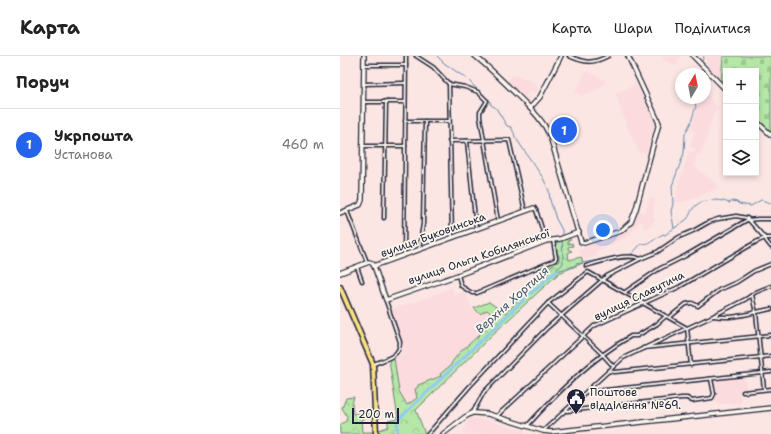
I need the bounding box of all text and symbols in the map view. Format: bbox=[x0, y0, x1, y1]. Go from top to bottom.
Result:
text: Карта bbox=[20, 15, 80, 40]
text: Карта bbox=[552, 19, 592, 37]
text: Шари bbox=[614, 19, 653, 37]
text: Поділитися bbox=[675, 19, 751, 37]
north arrow bbox=[675, 68, 711, 104]
map controls bbox=[723, 68, 759, 176]
button: + bbox=[723, 68, 759, 104]
text: Поруч bbox=[16, 71, 69, 93]
button: − bbox=[723, 104, 759, 140]
pin: 1 bbox=[551, 115, 577, 145]
text: Укрпошта bbox=[54, 126, 133, 146]
text: 1 bbox=[26, 136, 32, 153]
text: 460 m bbox=[282, 136, 324, 153]
button: layers bbox=[723, 140, 759, 176]
text: Установа bbox=[54, 146, 113, 163]
street label: вулиця Буковинська bbox=[378, 209, 488, 261]
your location bbox=[593, 220, 613, 240]
street label: вулиця Ольги Кобилянської bbox=[406, 225, 553, 288]
water label: Верхня Хортиця bbox=[472, 262, 552, 337]
street label: вулиця Славутича bbox=[591, 268, 687, 324]
place label: Поштове відділення №69. bbox=[590, 385, 681, 413]
public building icon: Поштове відділення №69. bbox=[565, 387, 587, 415]
scale bar bbox=[352, 406, 399, 425]
text: 200 m bbox=[358, 407, 394, 422]

